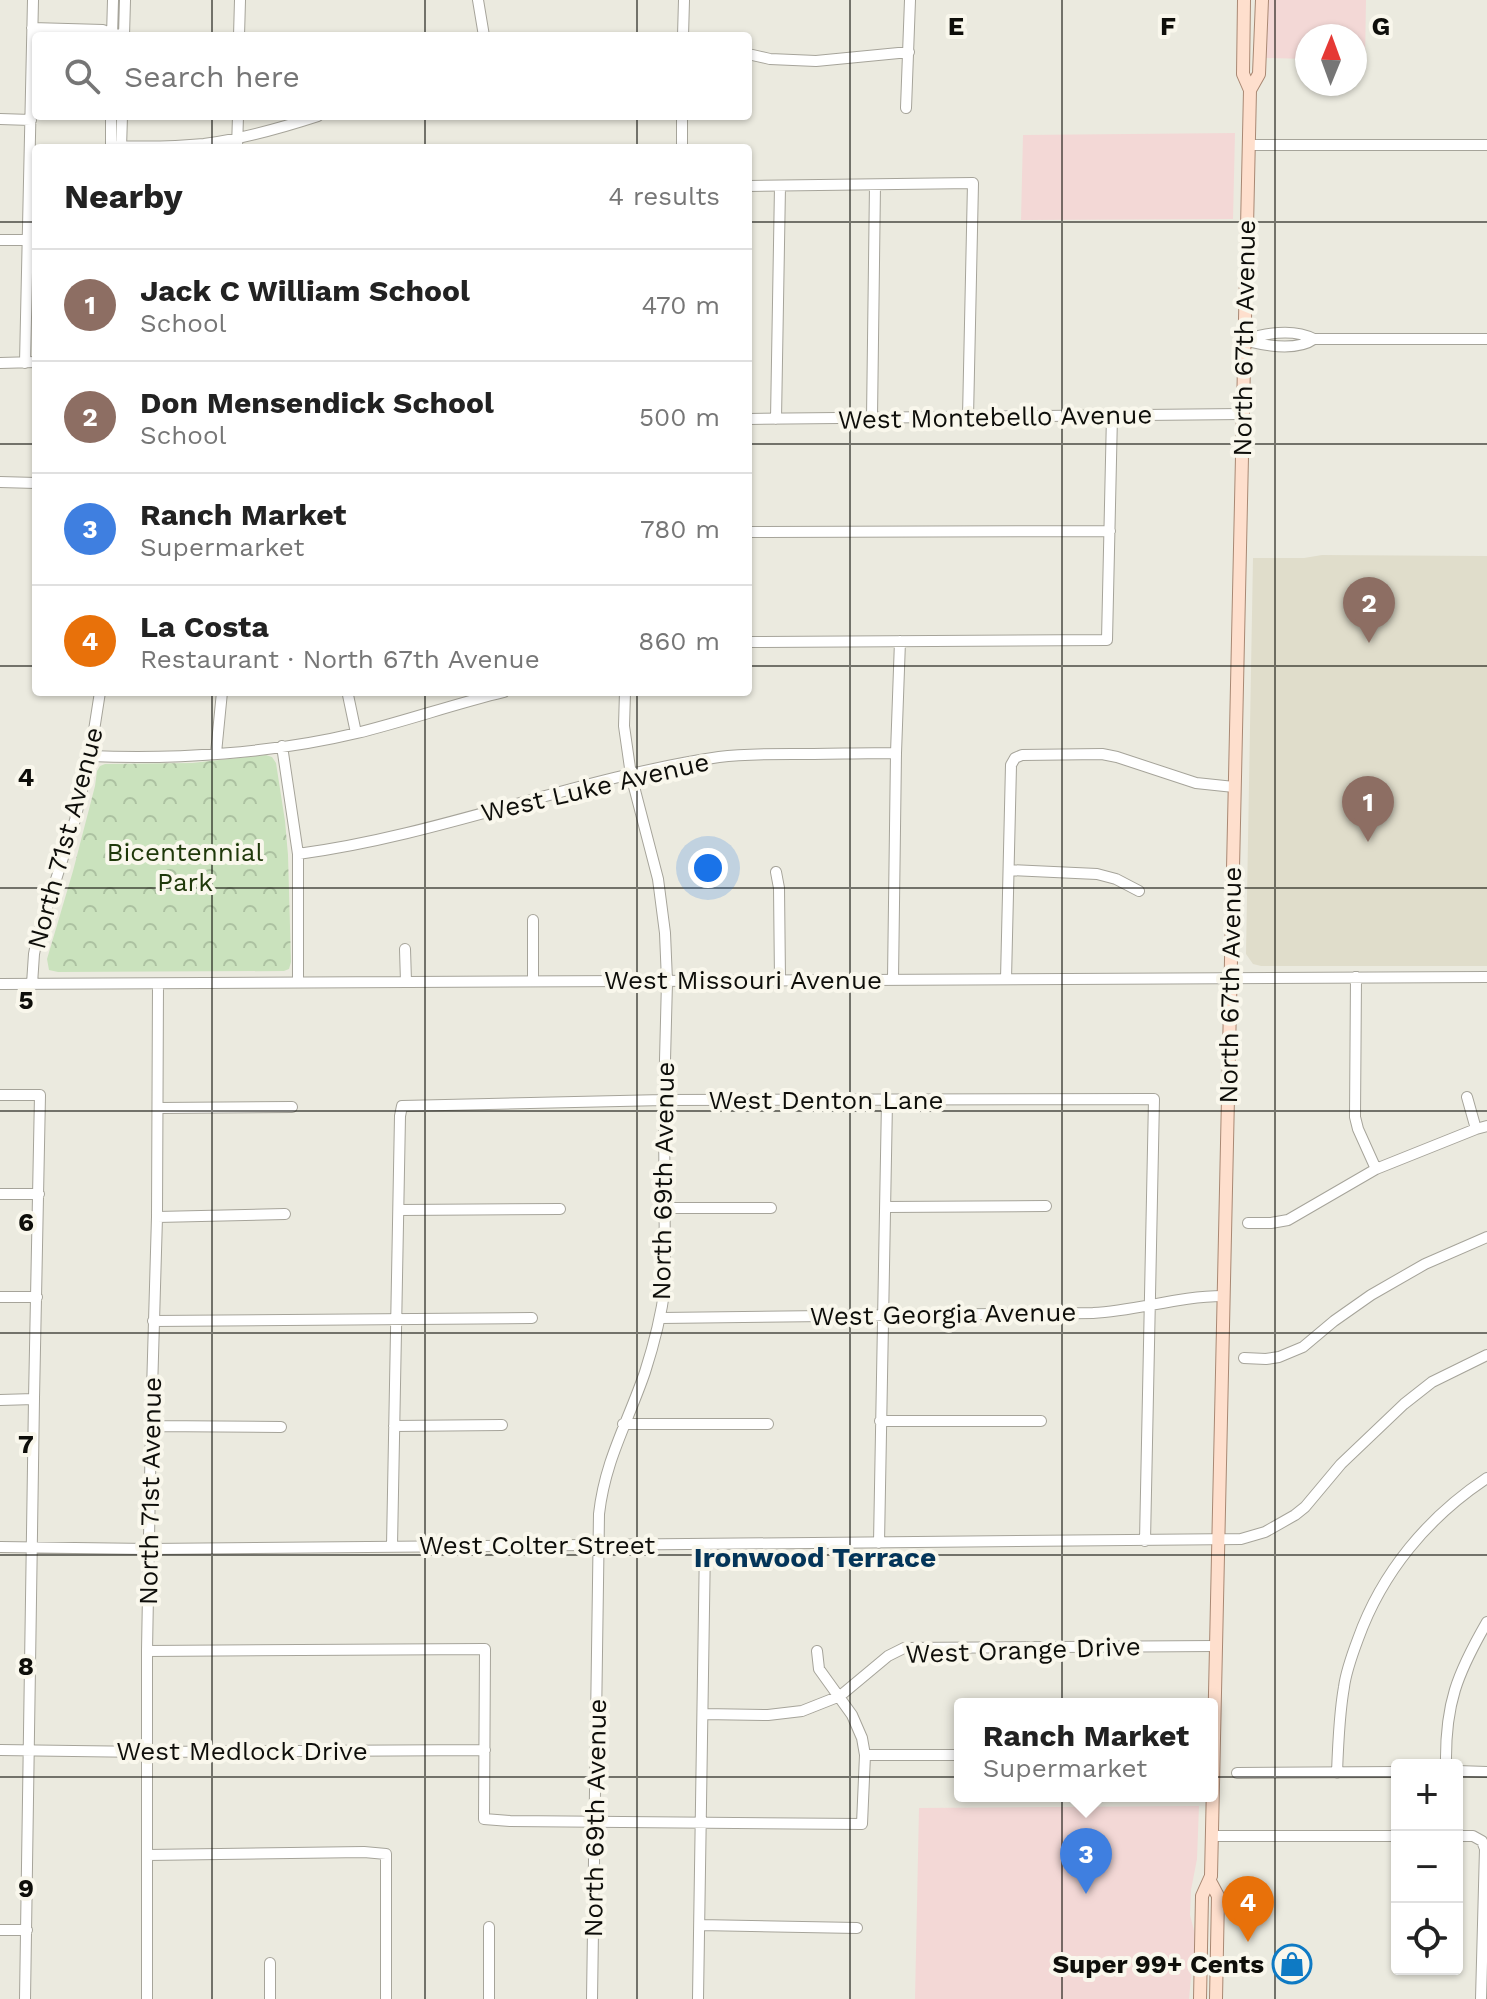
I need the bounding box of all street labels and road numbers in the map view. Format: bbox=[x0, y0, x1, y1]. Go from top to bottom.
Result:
street label: North 67th Avenue bbox=[1227, 219, 1261, 457]
street label: West Montebello Avenue bbox=[837, 399, 1153, 435]
street label: North 71st Avenue bbox=[21, 724, 109, 952]
street label: West Luke Avenue bbox=[478, 746, 712, 828]
street label: North 67th Avenue bbox=[1213, 866, 1247, 1104]
street label: West Missouri Avenue bbox=[604, 965, 882, 995]
street label: North 69th Avenue bbox=[646, 1061, 680, 1301]
street label: West Denton Lane bbox=[708, 1085, 944, 1115]
street label: West Georgia Avenue bbox=[809, 1297, 1077, 1331]
street label: North 71st Avenue bbox=[133, 1377, 167, 1605]
street label: West Colter Street bbox=[419, 1530, 655, 1560]
street label: West Orange Drive bbox=[905, 1631, 1141, 1669]
street label: North 69th Avenue bbox=[578, 1698, 612, 1938]
street label: West Medlock Drive bbox=[116, 1736, 368, 1766]

